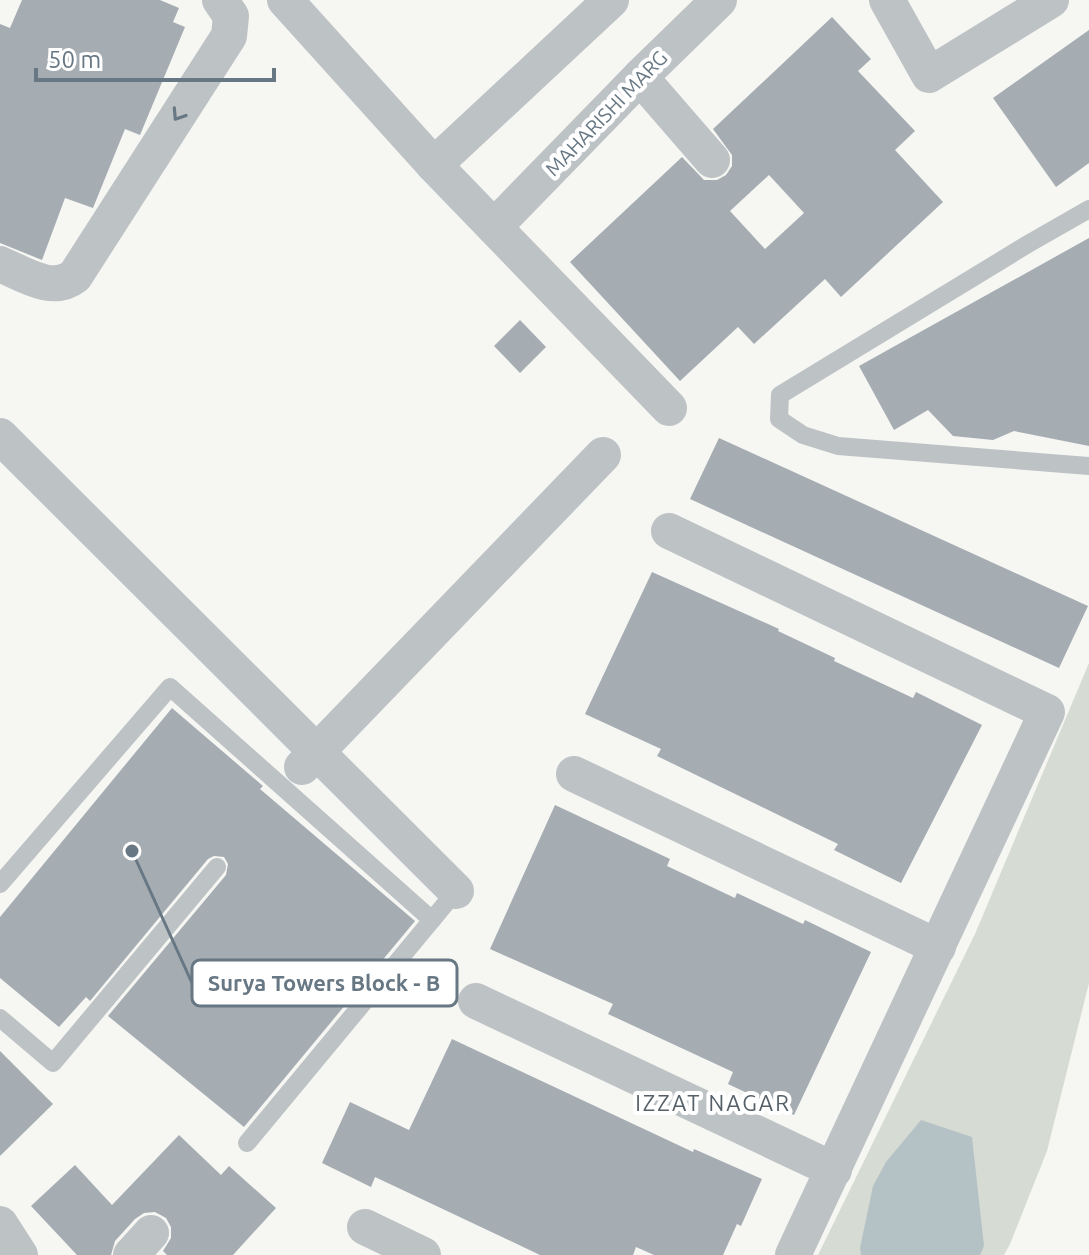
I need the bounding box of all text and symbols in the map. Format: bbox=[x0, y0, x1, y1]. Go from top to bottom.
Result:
scale bar bbox=[36, 32, 274, 82]
text: 50 m bbox=[48, 46, 101, 73]
street label: MAHARISHI MARG bbox=[540, 46, 672, 180]
one-way arrow bbox=[172, 106, 187, 121]
callout: Surya Towers Block - B bbox=[192, 960, 457, 1006]
text: Surya Towers Block - B bbox=[208, 970, 440, 995]
district label: IZZAT NAGAR bbox=[635, 1090, 791, 1115]

